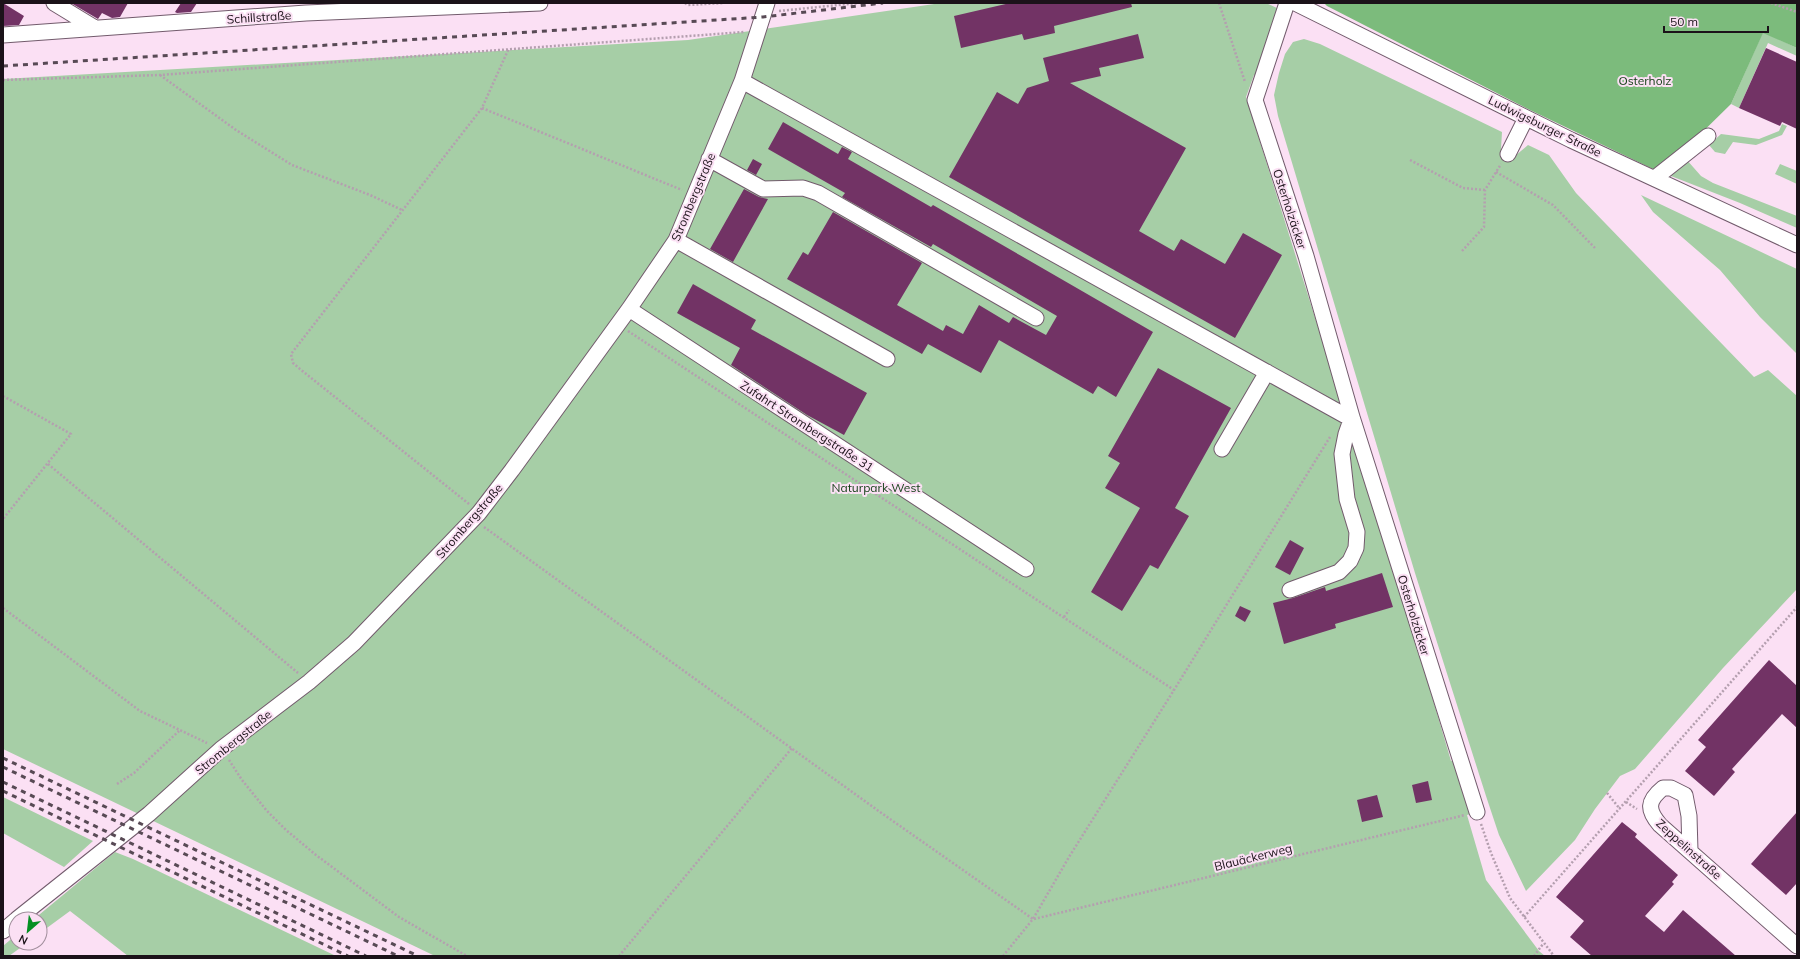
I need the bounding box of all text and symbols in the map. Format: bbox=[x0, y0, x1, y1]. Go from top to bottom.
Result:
street label: Schillstraße bbox=[226, 7, 292, 27]
scale bar bbox=[1664, 8, 1768, 34]
text: 50 m bbox=[1670, 14, 1698, 29]
park label: Osterholz bbox=[1618, 73, 1672, 88]
street label: Ludwigsburger Straße bbox=[1486, 92, 1604, 160]
street label: Strombergstraße bbox=[668, 151, 718, 243]
street label: Osterholzäcker bbox=[1270, 167, 1310, 251]
street label: Zufahrt Strombergstraße 31 bbox=[737, 377, 877, 475]
street label: Strombergstraße bbox=[432, 480, 506, 562]
park label: Naturpark West bbox=[832, 480, 920, 495]
street label: Osterholzäcker bbox=[1395, 573, 1434, 658]
street label: Strombergstraße bbox=[192, 706, 274, 778]
street label: Zeppelinstraße bbox=[1653, 816, 1725, 882]
street label: Blauäckerweg bbox=[1213, 840, 1293, 874]
north arrow bbox=[8, 911, 48, 951]
text: N bbox=[16, 932, 30, 948]

